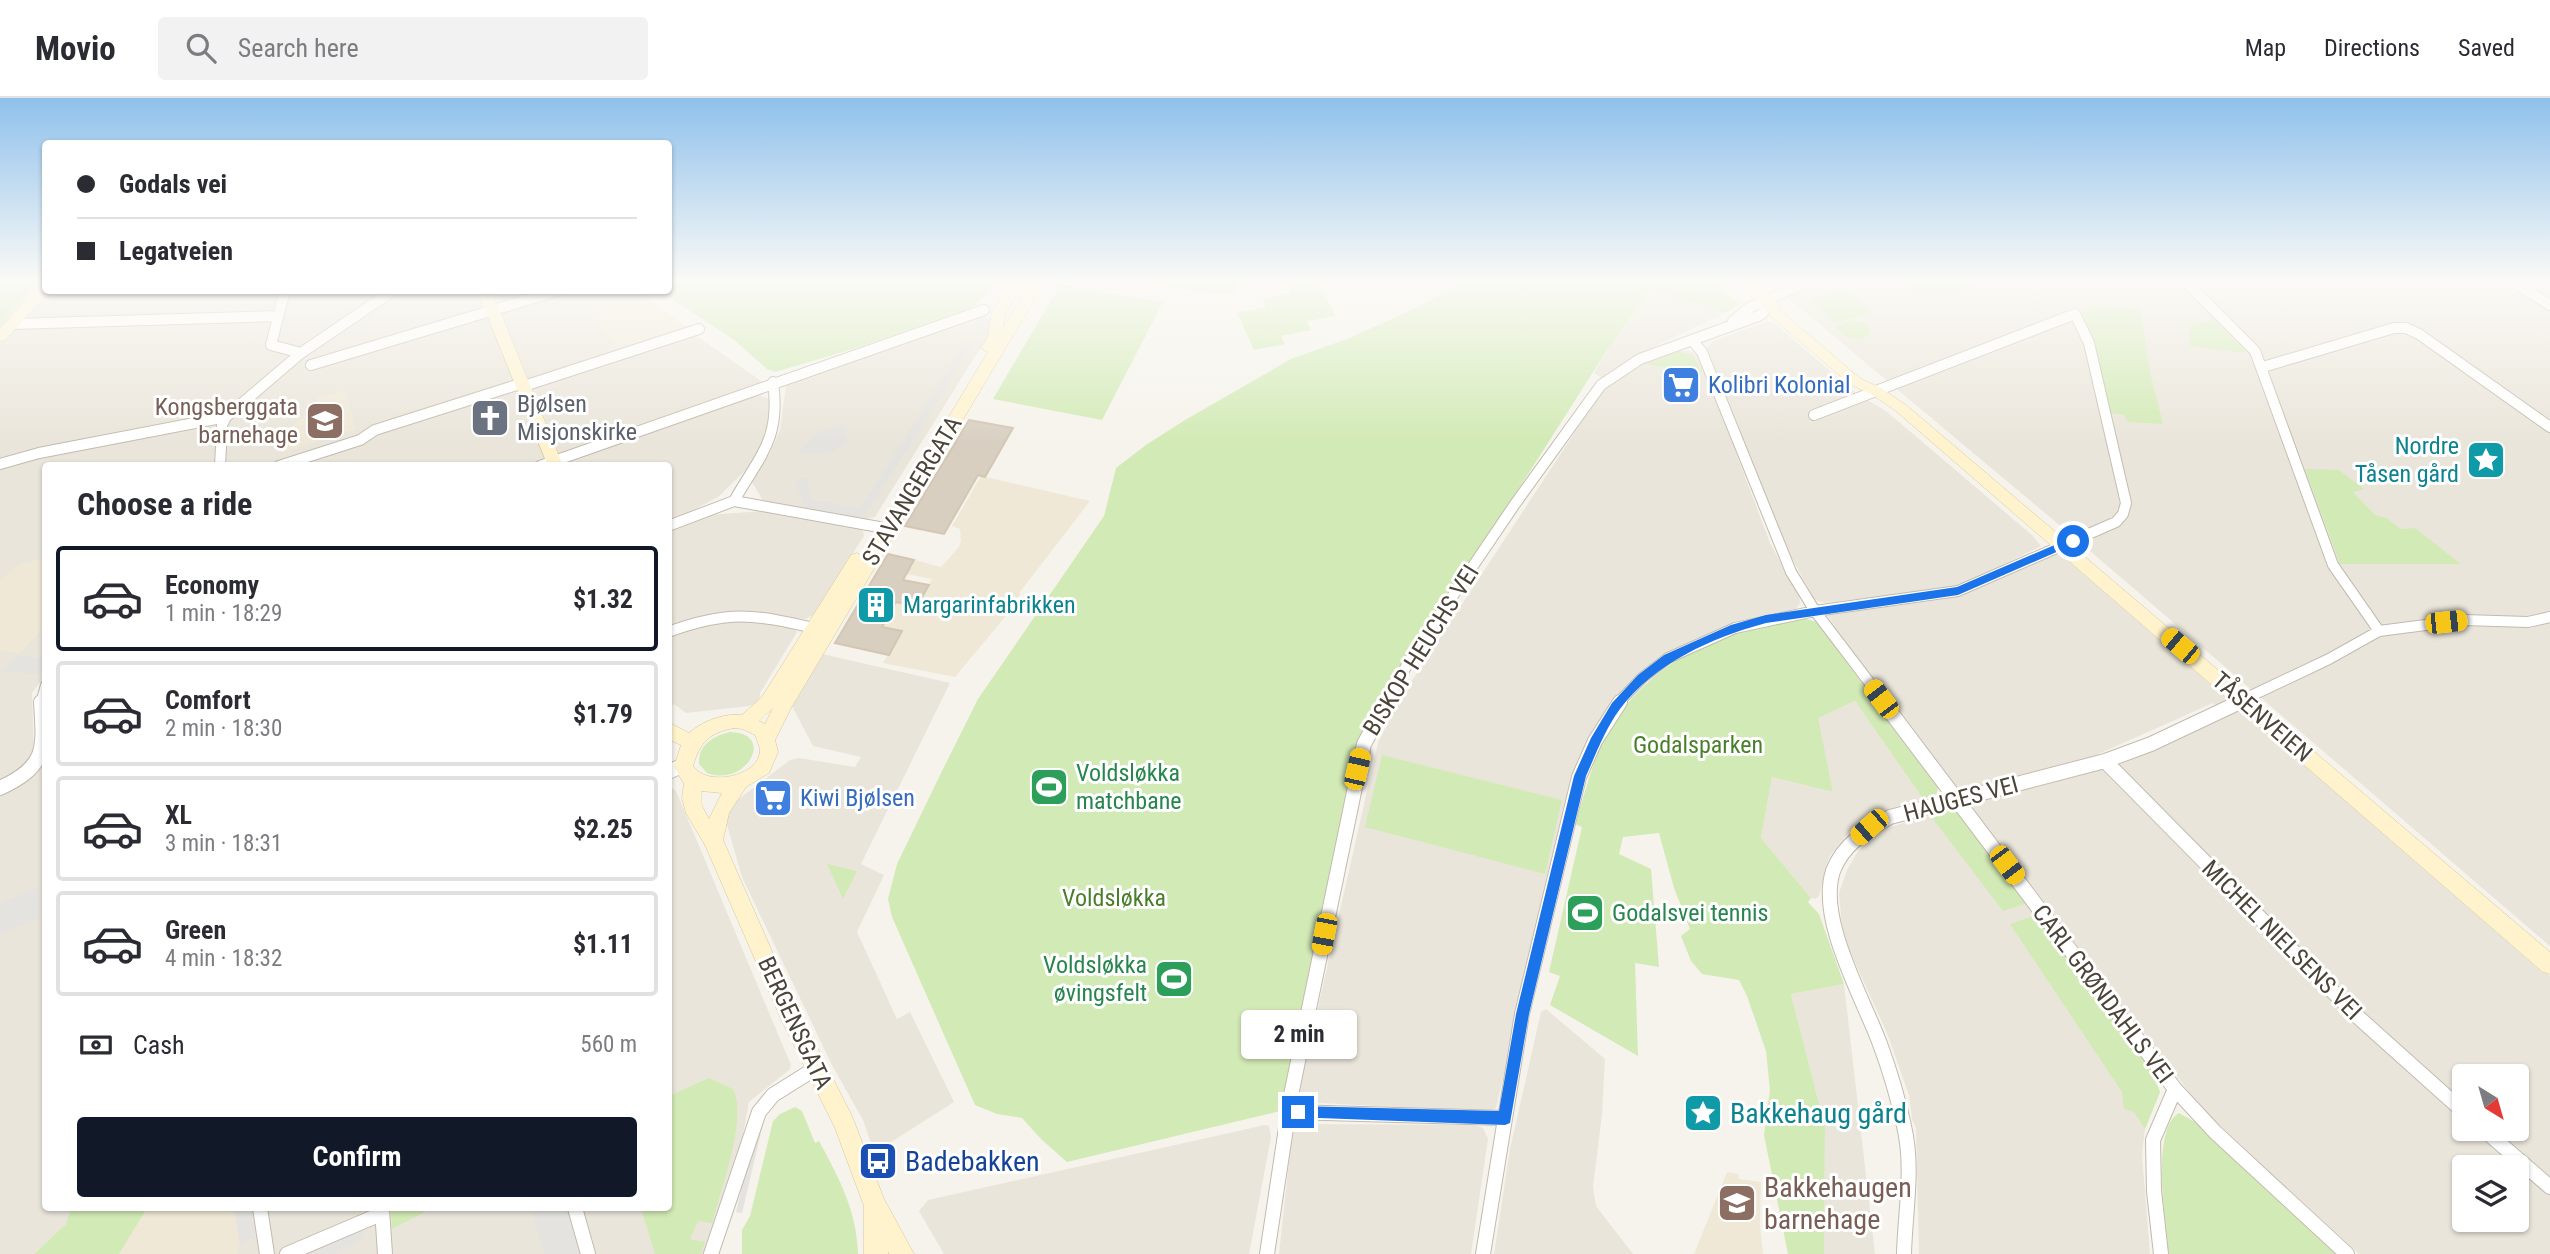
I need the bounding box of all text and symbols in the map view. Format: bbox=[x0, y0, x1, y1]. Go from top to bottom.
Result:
search box bbox=[158, 17, 648, 80]
text: Movio bbox=[35, 29, 116, 68]
icon: search bbox=[182, 29, 220, 67]
text: Search here bbox=[238, 33, 359, 63]
text: Map bbox=[2245, 34, 2286, 62]
text: Directions bbox=[2324, 34, 2420, 62]
text: Saved bbox=[2458, 34, 2515, 62]
text: Godals vei bbox=[119, 169, 227, 199]
text: Legatveien bbox=[119, 236, 233, 266]
supermarket icon: Kolibri Kolonial bbox=[1660, 364, 1702, 406]
place label: Kolibri Kolonial bbox=[1708, 371, 1851, 399]
place label: Bjølsen Misjonskirke bbox=[517, 390, 637, 446]
place label: Kongsberggata barnehage bbox=[155, 393, 298, 449]
church icon: Bjølsen Misjonskirke bbox=[469, 397, 511, 439]
school or university icon: Kongsberggata barnehage bbox=[304, 400, 346, 442]
street label: STAVANGERGATA bbox=[857, 411, 968, 571]
place label: Nordre Tåsen gård bbox=[2355, 432, 2459, 488]
place icon: Nordre Tåsen gård bbox=[2465, 439, 2507, 481]
text: Choose a ride bbox=[77, 485, 252, 523]
route start bbox=[2057, 525, 2089, 557]
street label: BISKOP HEUCHS VEI bbox=[1357, 560, 1485, 740]
icon: car bbox=[81, 567, 144, 630]
text: Economy bbox=[165, 570, 259, 600]
text: $1.32 bbox=[573, 584, 633, 614]
building icon: Margarinfabrikken bbox=[855, 584, 897, 626]
place label: Margarinfabrikken bbox=[903, 591, 1076, 619]
text: 1 min · 18:29 bbox=[165, 600, 282, 627]
car bbox=[2425, 609, 2468, 635]
car bbox=[2158, 624, 2203, 668]
street label: TÅSENVEIEN bbox=[2206, 665, 2318, 768]
car bbox=[1860, 676, 1903, 722]
icon: car bbox=[81, 682, 144, 745]
text: Comfort bbox=[165, 685, 251, 715]
text: $1.79 bbox=[573, 699, 633, 729]
text: 2 min · 18:30 bbox=[165, 715, 282, 742]
park label: Godalsparken bbox=[1633, 731, 1763, 759]
car bbox=[1343, 746, 1372, 792]
place label: Voldsløkka matchbane bbox=[1076, 759, 1182, 815]
sports icon: Voldsløkka matchbane bbox=[1028, 766, 1070, 808]
street label: HAUGES VEI bbox=[1901, 770, 2021, 828]
supermarket icon: Kiwi Bjølsen bbox=[752, 777, 794, 819]
place label: Kiwi Bjølsen bbox=[800, 784, 915, 812]
icon: car bbox=[81, 797, 144, 860]
text: XL bbox=[165, 800, 192, 830]
car bbox=[1847, 805, 1892, 849]
text: $2.25 bbox=[573, 814, 633, 844]
text: 3 min · 18:31 bbox=[165, 830, 282, 857]
car bbox=[1986, 842, 2029, 888]
street label: MICHEL NIELSENS VEI bbox=[2196, 854, 2368, 1026]
park label: Voldsløkka bbox=[1062, 884, 1166, 912]
sports icon: Godalsvei tennis bbox=[1564, 892, 1606, 934]
place label: Godalsvei tennis bbox=[1612, 899, 1769, 927]
street label: CARL GRØNDAHLS VEI bbox=[2027, 899, 2179, 1089]
car bbox=[1310, 911, 1339, 957]
icon: car bbox=[81, 912, 144, 975]
text: Green bbox=[165, 915, 226, 945]
text: $1.11 bbox=[573, 929, 633, 959]
text: 4 min · 18:32 bbox=[165, 945, 282, 972]
place label: Voldsløkka øvingsfelt bbox=[1043, 951, 1147, 1007]
street label: BERGENSGATA bbox=[752, 952, 838, 1094]
sports icon: Voldsløkka øvingsfelt bbox=[1153, 958, 1195, 1000]
callout: 2 min bbox=[1240, 1010, 1356, 1060]
text: 2 min bbox=[1273, 1021, 1325, 1048]
icon: cash bbox=[77, 1026, 115, 1064]
text: Cash bbox=[133, 1030, 185, 1060]
text: 560 m bbox=[580, 1031, 637, 1058]
north arrow bbox=[2452, 1064, 2529, 1141]
map controls bbox=[2452, 1064, 2529, 1232]
place icon: Bakkehaug gård bbox=[1682, 1092, 1724, 1134]
route end bbox=[1282, 1096, 1314, 1128]
place label: Bakkehaug gård bbox=[1730, 1097, 1907, 1130]
button: Confirm bbox=[77, 1117, 637, 1197]
bus stop icon: Badebakken bbox=[857, 1140, 899, 1182]
place label: Badebakken bbox=[905, 1145, 1040, 1178]
button: layers bbox=[2452, 1155, 2529, 1232]
place label: Bakkehaugen barnehage bbox=[1764, 1171, 1912, 1236]
school or university icon: Bakkehaugen barnehage bbox=[1716, 1182, 1758, 1224]

